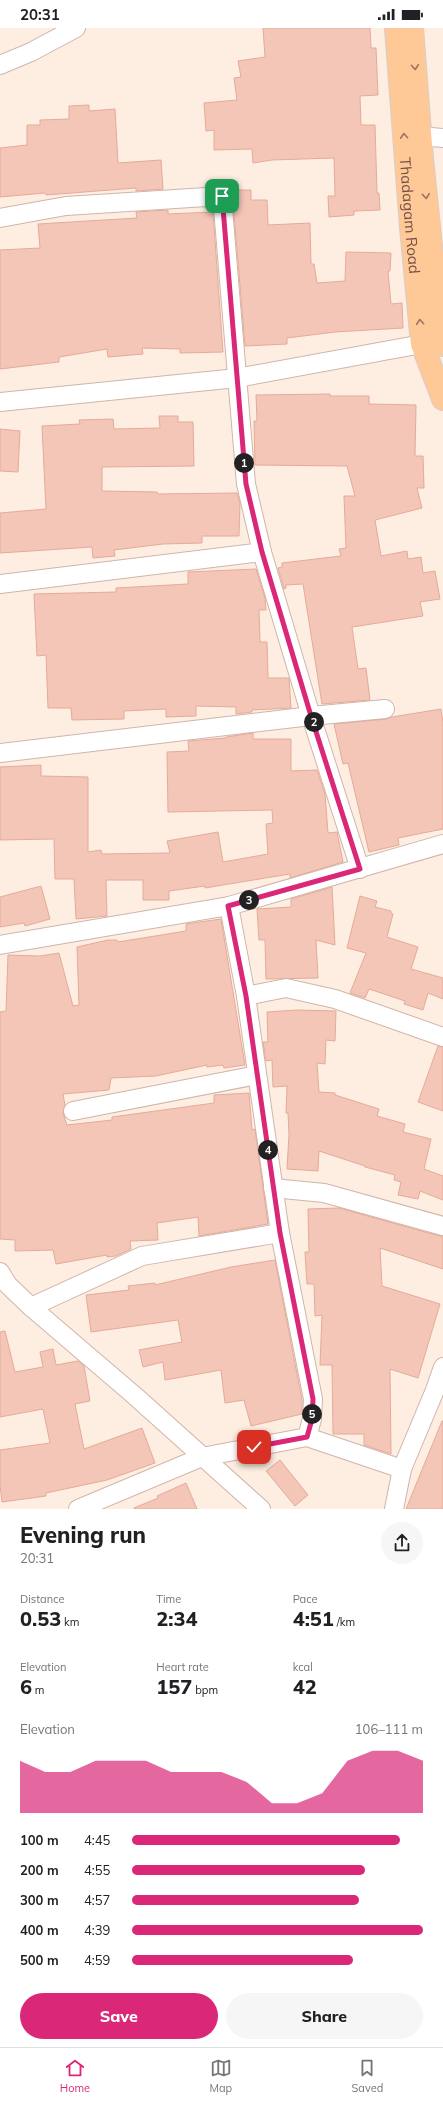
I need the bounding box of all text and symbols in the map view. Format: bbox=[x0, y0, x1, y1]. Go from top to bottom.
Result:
text: 20:31 bbox=[20, 5, 60, 24]
one-way arrow bbox=[411, 64, 420, 70]
one-way arrow bbox=[399, 133, 408, 139]
street label: Thadagam Road bbox=[396, 156, 425, 275]
pin bbox=[205, 179, 239, 213]
icon: arrive bbox=[211, 185, 233, 207]
one-way arrow bbox=[421, 193, 430, 200]
one-way arrow bbox=[415, 319, 424, 325]
pin: 1 bbox=[234, 453, 254, 473]
text: 1 bbox=[241, 456, 247, 470]
pin: 2 bbox=[304, 712, 324, 732]
text: 2 bbox=[311, 715, 317, 729]
pin: 3 bbox=[239, 890, 259, 910]
text: 3 bbox=[246, 893, 252, 907]
pin: 4 bbox=[258, 1140, 278, 1160]
text: 4 bbox=[265, 1143, 271, 1157]
pin: 5 bbox=[302, 1404, 322, 1424]
text: 5 bbox=[309, 1407, 315, 1421]
pin bbox=[237, 1430, 271, 1464]
icon: check bbox=[243, 1436, 265, 1458]
text: Evening run bbox=[20, 1521, 146, 1549]
button: share bbox=[381, 1522, 423, 1564]
text: 20:31 bbox=[20, 1550, 54, 1566]
text: Distance bbox=[20, 1592, 64, 1606]
text: Time bbox=[156, 1592, 181, 1606]
text: Pace bbox=[293, 1592, 317, 1606]
text: 0.53 bbox=[20, 1606, 61, 1631]
text: 2:34 bbox=[156, 1606, 198, 1631]
text: 4:51 bbox=[293, 1606, 334, 1631]
text: km bbox=[61, 1615, 79, 1629]
text: /km bbox=[334, 1615, 355, 1629]
text: Elevation bbox=[20, 1660, 67, 1674]
text: Heart rate bbox=[156, 1660, 209, 1674]
text: kcal bbox=[293, 1660, 313, 1674]
text: 6 bbox=[20, 1674, 32, 1699]
text: 157 bbox=[156, 1674, 192, 1699]
text: 42 bbox=[293, 1674, 317, 1699]
text: m bbox=[32, 1683, 45, 1697]
text: bpm bbox=[192, 1683, 218, 1697]
text: Elevation bbox=[20, 1721, 75, 1737]
text: 106–111 m bbox=[355, 1721, 423, 1737]
text: 100 m bbox=[20, 1832, 59, 1848]
text: 4:45 bbox=[84, 1832, 110, 1848]
text: 200 m bbox=[20, 1862, 59, 1878]
text: 4:55 bbox=[84, 1862, 110, 1878]
text: 300 m bbox=[20, 1892, 59, 1908]
text: 4:57 bbox=[84, 1892, 110, 1908]
text: 400 m bbox=[20, 1922, 59, 1938]
text: 4:39 bbox=[84, 1922, 110, 1938]
text: 500 m bbox=[20, 1952, 59, 1968]
text: 4:59 bbox=[84, 1952, 110, 1968]
button: Save bbox=[20, 1993, 218, 2039]
button: Share bbox=[226, 1993, 423, 2039]
tab: Home bbox=[60, 2057, 90, 2095]
tab: Map bbox=[209, 2057, 232, 2095]
tab: Saved bbox=[352, 2057, 383, 2095]

